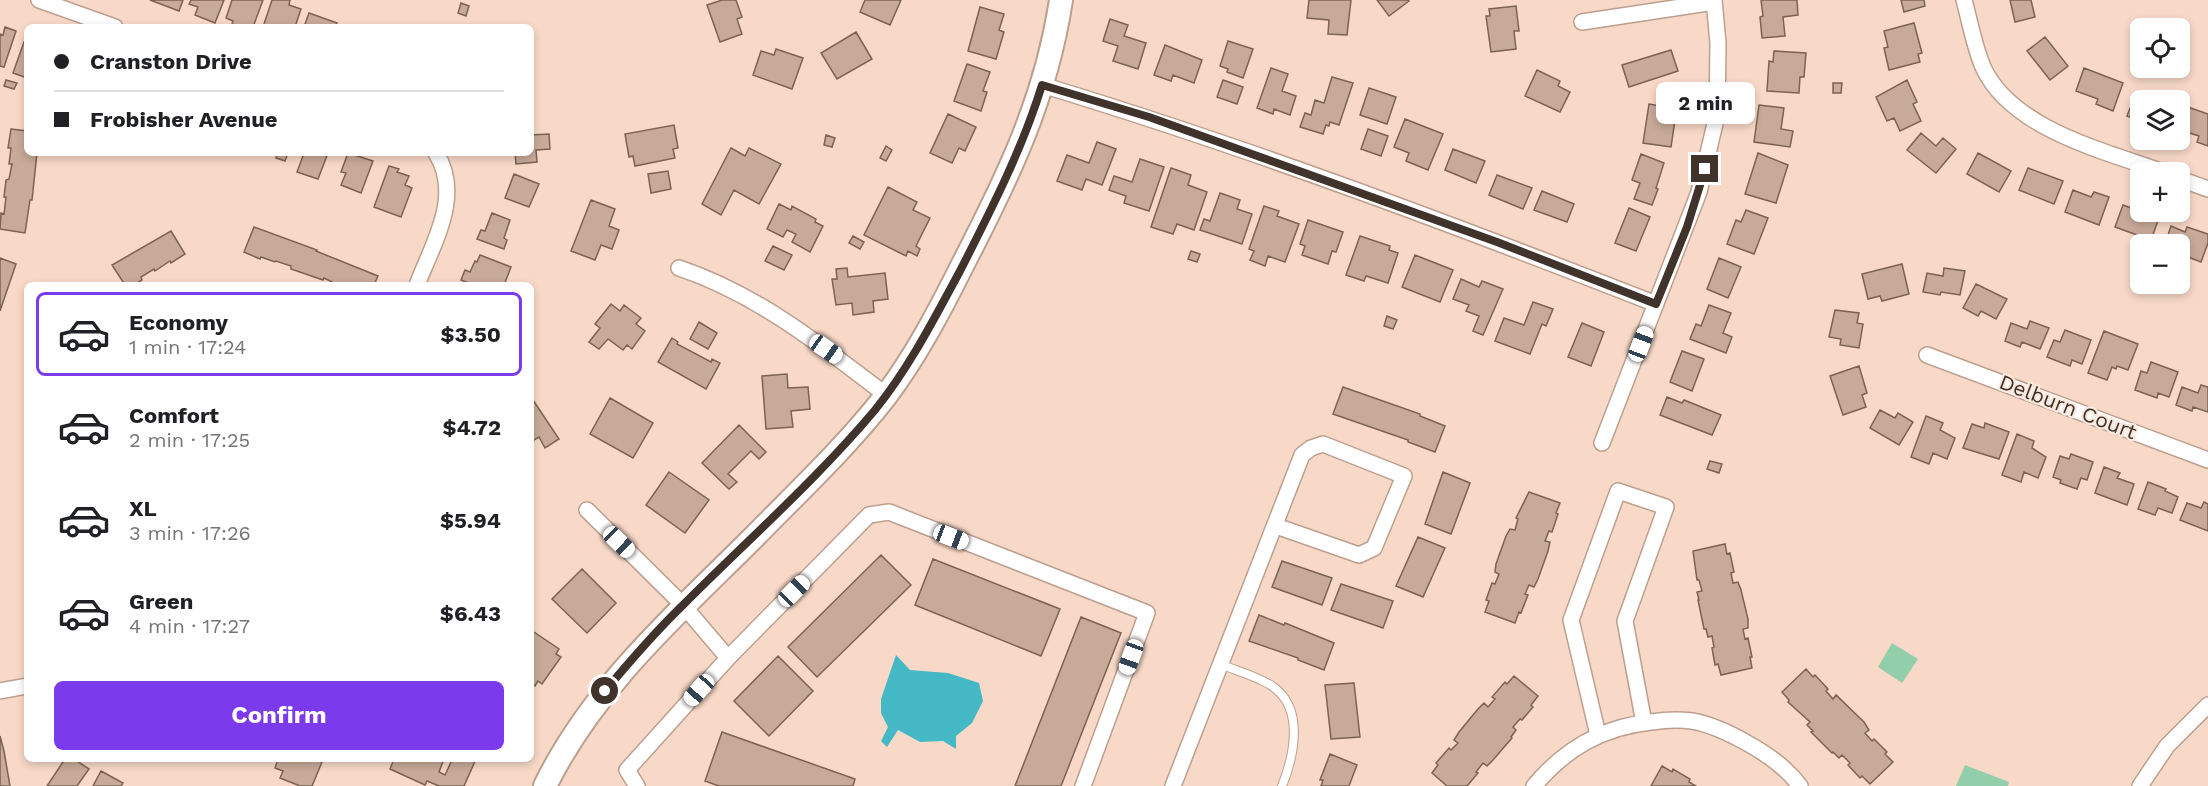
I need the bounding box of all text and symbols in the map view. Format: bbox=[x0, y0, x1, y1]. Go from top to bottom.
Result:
map controls bbox=[2130, 18, 2190, 294]
button: locate bbox=[2130, 18, 2190, 78]
text: Cranston Drive bbox=[90, 49, 252, 74]
callout: 2 min bbox=[1656, 82, 1754, 124]
button: layers bbox=[2130, 90, 2190, 150]
text: 2 min bbox=[1678, 91, 1733, 115]
text: Frobisher Avenue bbox=[90, 107, 278, 132]
route end bbox=[1691, 155, 1718, 182]
button: + bbox=[2130, 162, 2190, 222]
button: − bbox=[2130, 234, 2190, 294]
icon: car bbox=[57, 307, 111, 361]
text: Economy bbox=[129, 310, 228, 335]
text: $3.50 bbox=[440, 322, 501, 347]
car bbox=[1626, 324, 1656, 364]
car bbox=[806, 331, 846, 367]
text: 1 min · 17:24 bbox=[129, 335, 246, 359]
street label: Delburn Court bbox=[1996, 369, 2141, 444]
icon: car bbox=[57, 400, 111, 454]
text: Comfort bbox=[129, 403, 219, 428]
text: $4.72 bbox=[442, 415, 501, 440]
text: 2 min · 17:25 bbox=[129, 428, 250, 452]
icon: car bbox=[57, 493, 111, 547]
text: XL bbox=[129, 496, 157, 521]
text: $5.94 bbox=[440, 508, 501, 533]
text: 3 min · 17:26 bbox=[129, 521, 251, 545]
car bbox=[931, 522, 971, 552]
car bbox=[600, 523, 638, 561]
car bbox=[775, 572, 813, 610]
icon: car bbox=[57, 586, 111, 640]
text: Green bbox=[129, 589, 193, 614]
text: $6.43 bbox=[440, 601, 501, 626]
text: 4 min · 17:27 bbox=[129, 614, 250, 638]
car bbox=[1116, 637, 1146, 677]
car bbox=[680, 671, 718, 709]
route start bbox=[591, 677, 618, 704]
button: Confirm bbox=[54, 681, 504, 750]

